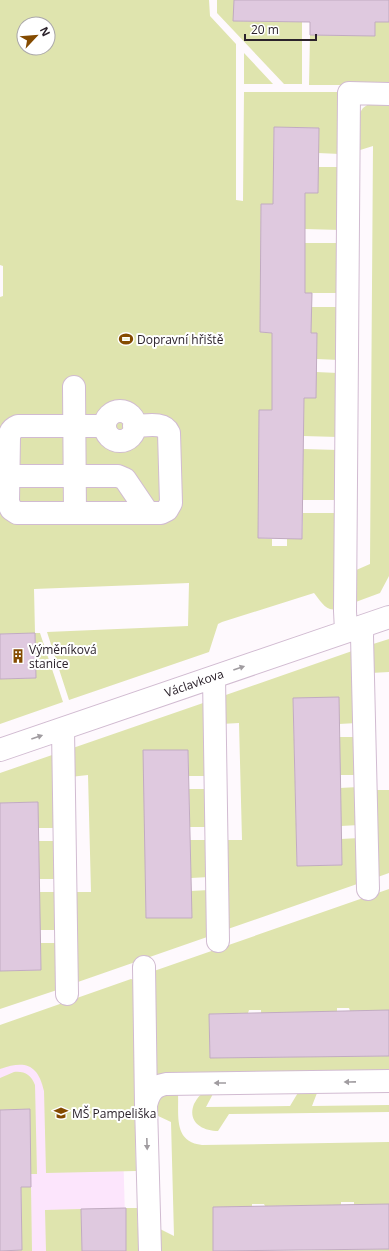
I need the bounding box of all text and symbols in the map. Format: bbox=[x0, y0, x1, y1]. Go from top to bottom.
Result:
north arrow bbox=[16, 16, 56, 56]
scale bar bbox=[245, 16, 316, 42]
text: 20 m bbox=[251, 21, 279, 38]
text: N bbox=[37, 24, 54, 39]
sports icon: Dopravní hřiště bbox=[118, 331, 134, 347]
place label: Dopravní hřiště bbox=[137, 331, 224, 348]
place label: Výměníková stanice bbox=[29, 641, 97, 672]
building icon: Výměníková stanice bbox=[10, 648, 26, 664]
street label: Václavkova bbox=[162, 665, 226, 701]
one-way arrow bbox=[234, 665, 246, 671]
one-way arrow bbox=[31, 734, 43, 740]
one-way arrow bbox=[343, 1079, 356, 1085]
one-way arrow bbox=[213, 1080, 226, 1086]
school or university icon: MŠ Pampeliška bbox=[53, 1105, 69, 1121]
place label: MŠ Pampeliška bbox=[72, 1105, 156, 1122]
one-way arrow bbox=[144, 1138, 150, 1151]

